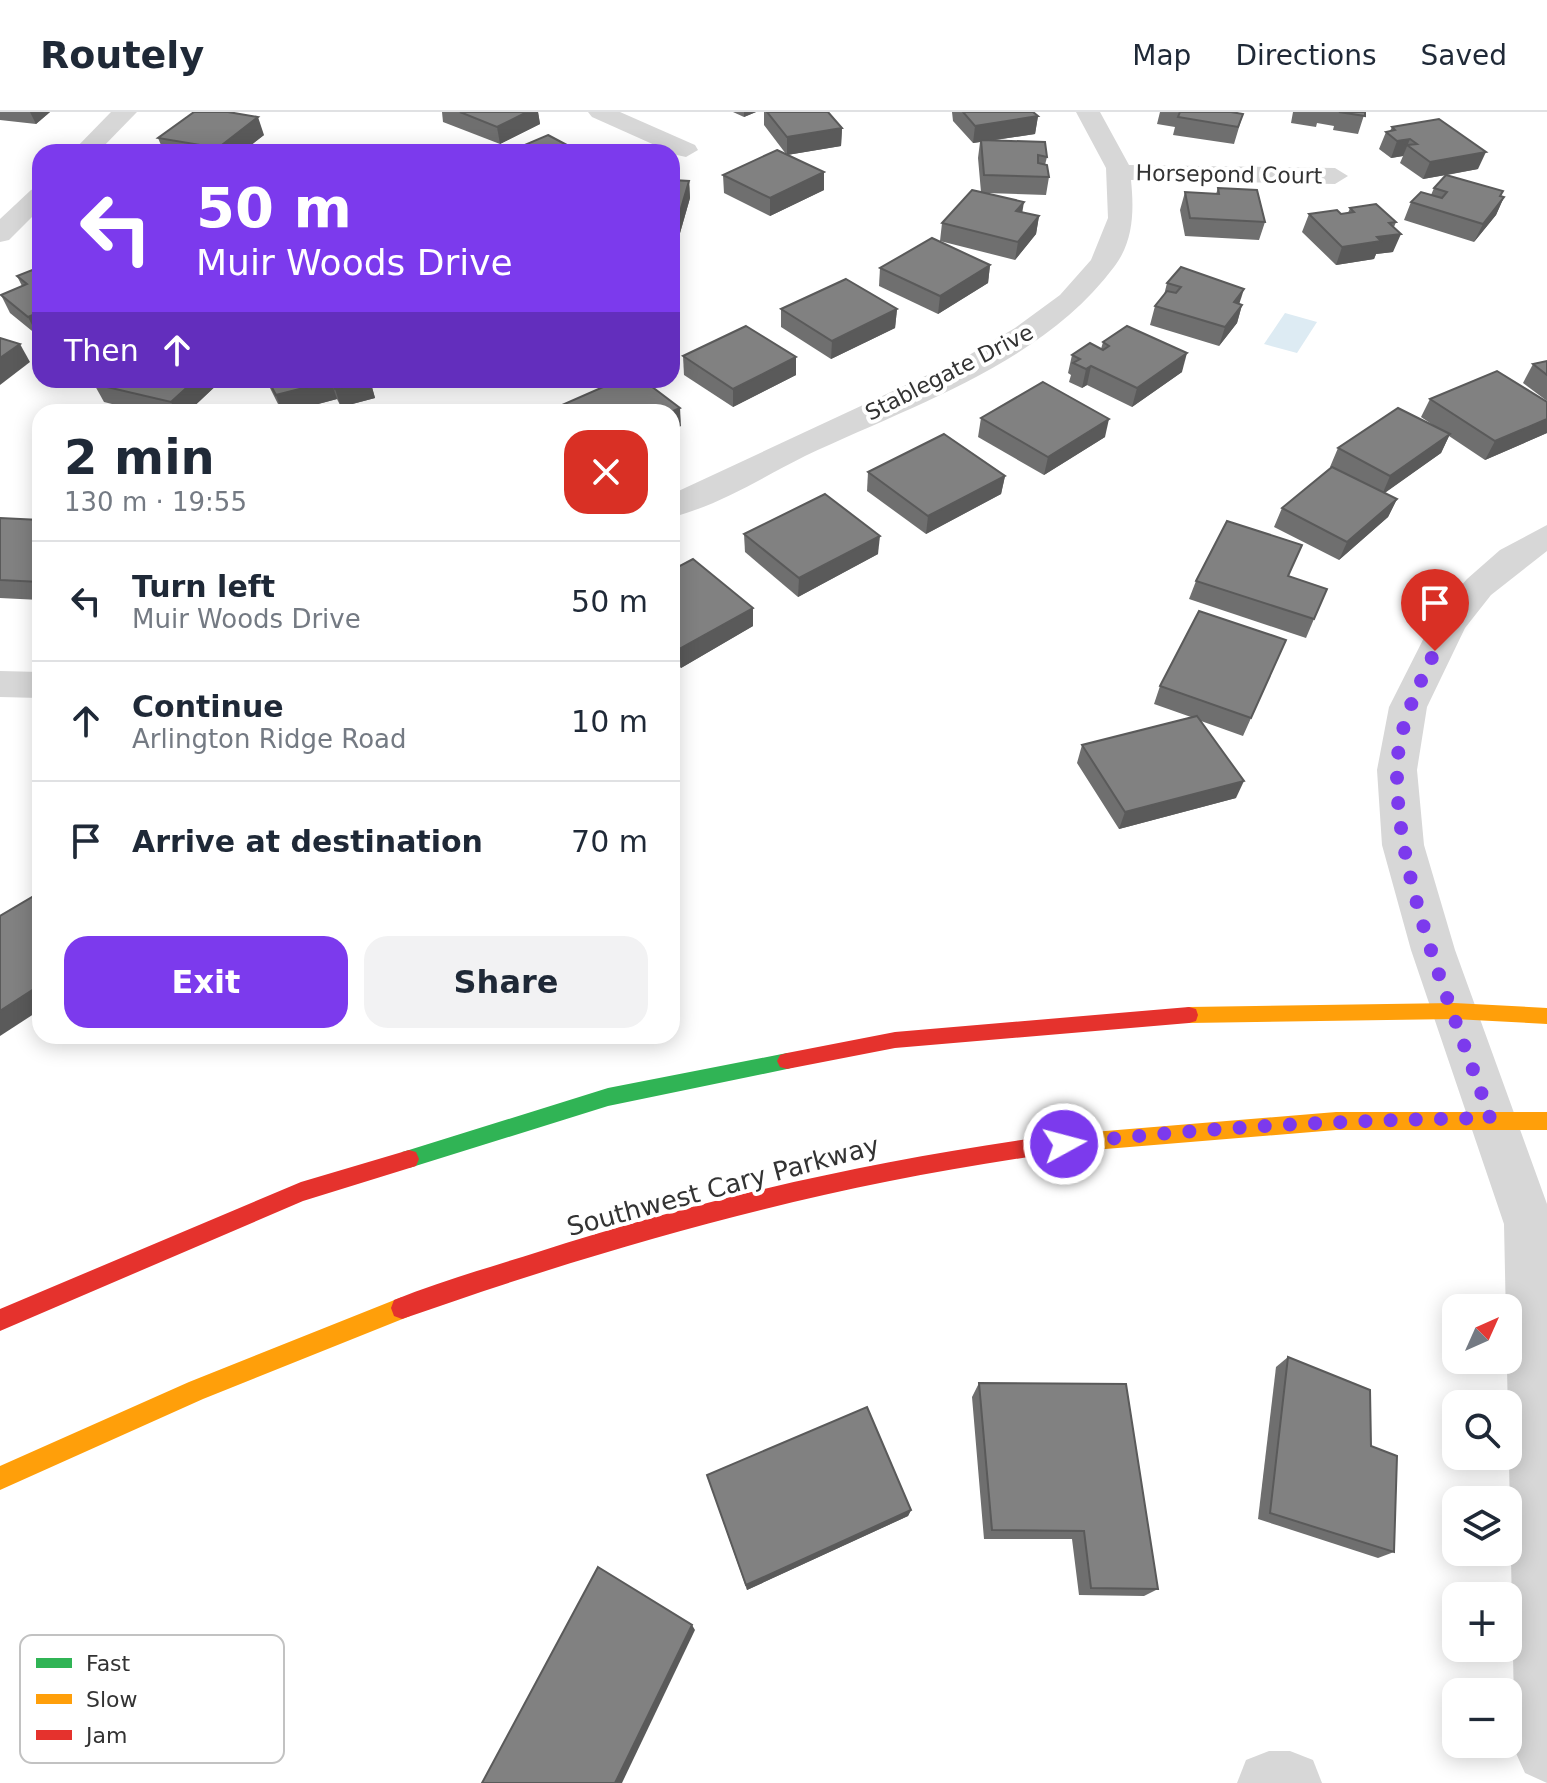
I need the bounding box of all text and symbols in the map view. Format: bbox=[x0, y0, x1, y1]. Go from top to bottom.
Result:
text: Routely bbox=[40, 33, 204, 77]
text: Map bbox=[1132, 39, 1191, 72]
text: Directions bbox=[1235, 39, 1376, 72]
text: Saved bbox=[1420, 39, 1507, 72]
street label: Horsepond Court bbox=[1135, 160, 1323, 189]
text: 50 m bbox=[196, 175, 352, 240]
icon: left bbox=[64, 176, 168, 280]
text: Muir Woods Drive bbox=[196, 242, 513, 283]
street label: Stablegate Drive bbox=[861, 319, 1037, 426]
icon: ahead bbox=[155, 328, 199, 372]
text: Then bbox=[64, 333, 139, 368]
text: 2 min bbox=[64, 429, 215, 485]
button: close bbox=[564, 430, 648, 514]
text: 130 m · 19:55 bbox=[64, 487, 247, 517]
text: Turn left bbox=[132, 569, 275, 604]
pin bbox=[1401, 569, 1469, 651]
icon: left bbox=[64, 579, 108, 623]
icon: arrive bbox=[1413, 581, 1457, 625]
text: 50 m bbox=[571, 584, 648, 619]
text: Muir Woods Drive bbox=[132, 604, 361, 634]
text: Continue bbox=[132, 689, 284, 724]
icon: ahead bbox=[64, 699, 108, 743]
text: 10 m bbox=[571, 704, 648, 739]
text: Arlington Ridge Road bbox=[132, 724, 407, 754]
icon: arrive bbox=[64, 819, 108, 863]
text: Arrive at destination bbox=[132, 824, 483, 859]
text: 70 m bbox=[571, 824, 648, 859]
button: Exit bbox=[64, 936, 348, 1028]
button: Share bbox=[364, 936, 648, 1028]
position arrow bbox=[1022, 1102, 1106, 1186]
street label: Southwest Cary Parkway bbox=[564, 1130, 882, 1242]
north arrow bbox=[1442, 1294, 1522, 1374]
map controls bbox=[1442, 1294, 1522, 1758]
button: search bbox=[1442, 1390, 1522, 1470]
button: layers bbox=[1442, 1486, 1522, 1566]
button: + bbox=[1442, 1582, 1522, 1662]
legend bbox=[20, 1635, 284, 1763]
text: Fast bbox=[86, 1651, 131, 1676]
button: − bbox=[1442, 1678, 1522, 1758]
text: Slow bbox=[86, 1687, 138, 1712]
text: Jam bbox=[84, 1723, 127, 1748]

